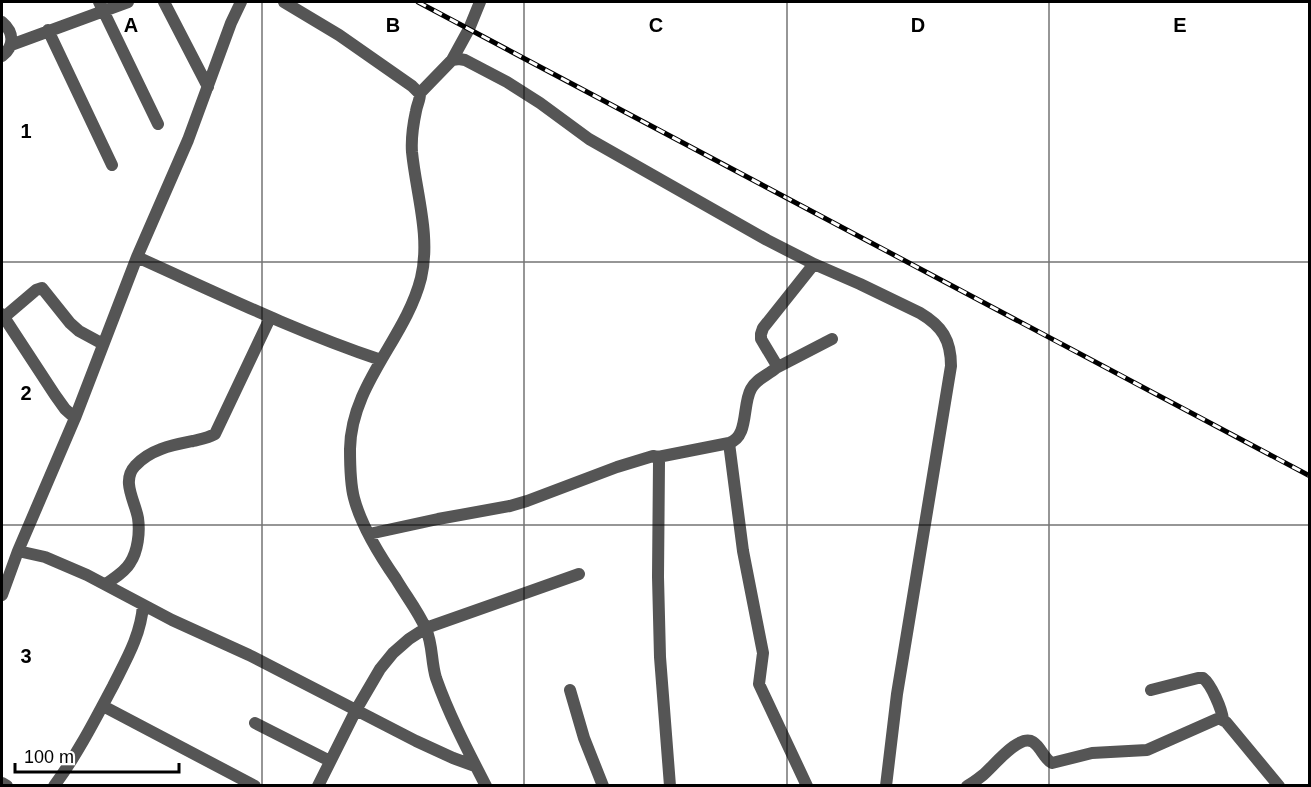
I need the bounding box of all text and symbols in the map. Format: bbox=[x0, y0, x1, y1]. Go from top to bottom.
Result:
text: A bbox=[124, 14, 138, 36]
text: B bbox=[386, 14, 400, 36]
text: C bbox=[649, 14, 663, 36]
text: D bbox=[911, 14, 925, 36]
text: E bbox=[1173, 14, 1187, 36]
text: 1 bbox=[20, 120, 32, 142]
text: 2 bbox=[20, 382, 32, 404]
text: 3 bbox=[20, 645, 32, 667]
scale bar bbox=[15, 736, 178, 774]
text: 100 m bbox=[24, 747, 74, 767]

